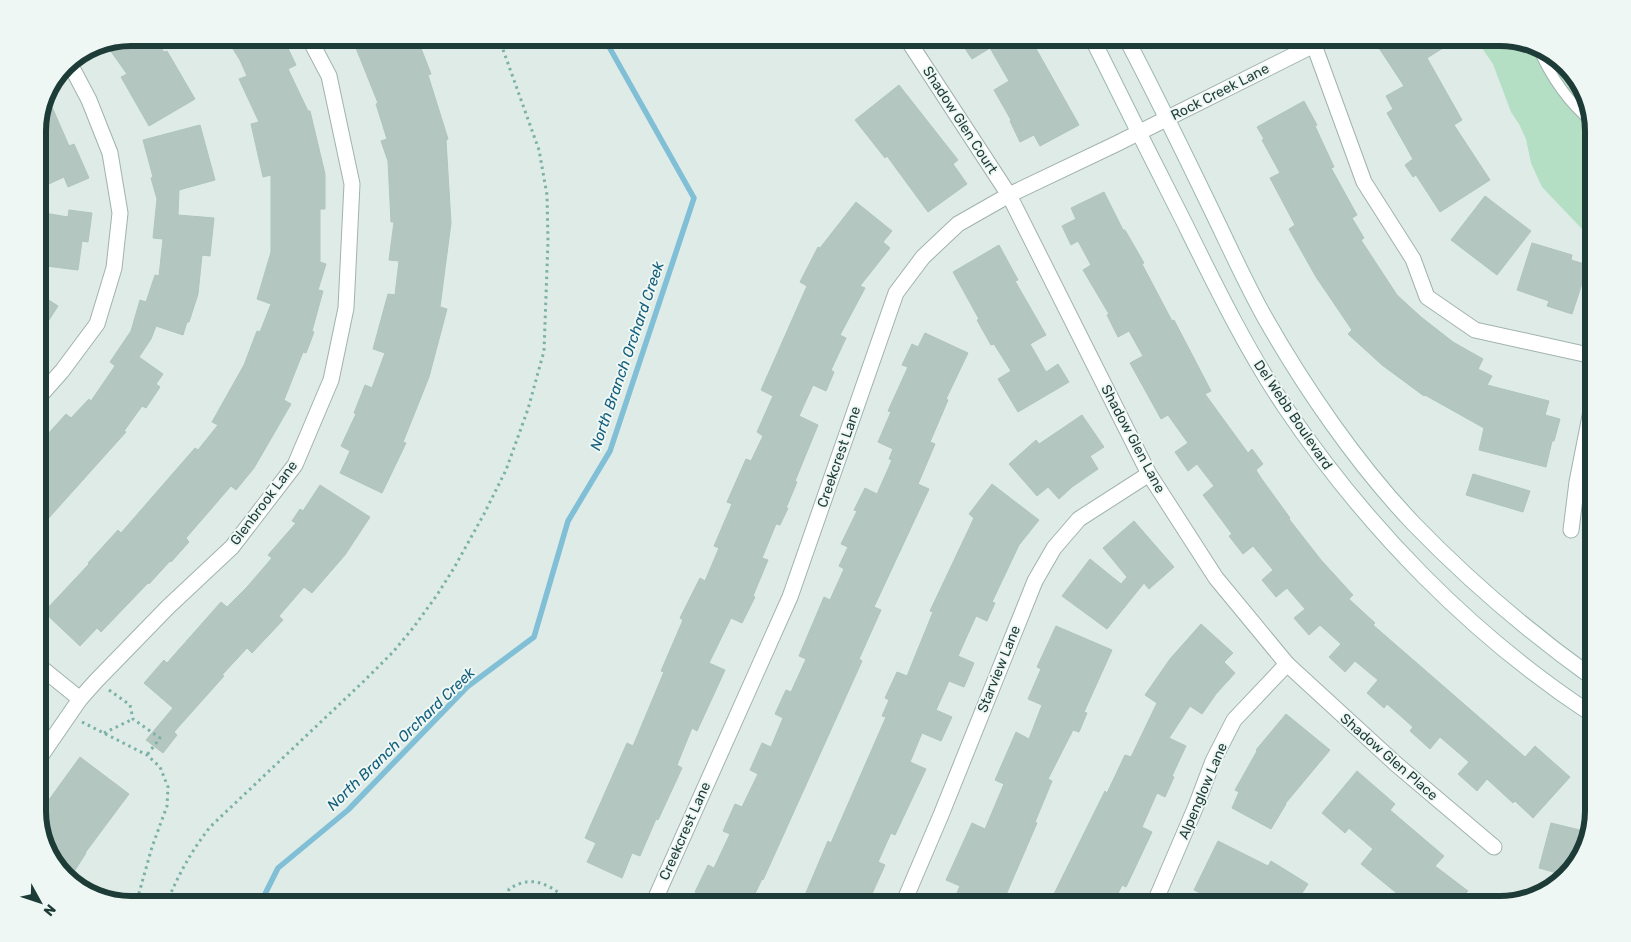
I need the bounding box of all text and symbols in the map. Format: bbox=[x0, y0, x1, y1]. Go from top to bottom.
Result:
street label: Rock Creek Lane bbox=[1168, 60, 1272, 124]
street label: Shadow Glen Court bbox=[919, 63, 1001, 177]
water label: North Branch Orchard Creek bbox=[586, 259, 668, 453]
street label: Del Webb Boulevard bbox=[1250, 357, 1336, 473]
street label: Shadow Glen Lane bbox=[1097, 382, 1169, 496]
street label: Creekcrest Lane bbox=[814, 404, 864, 510]
street label: Glenbrook Lane bbox=[227, 457, 301, 549]
street label: Starview Lane bbox=[974, 623, 1024, 715]
water label: North Branch Orchard Creek bbox=[323, 663, 479, 814]
street label: Shadow Glen Place bbox=[1337, 710, 1441, 804]
street label: Alpenglow Lane bbox=[1175, 740, 1231, 842]
street label: Creekcrest Lane bbox=[656, 779, 714, 883]
north arrow bbox=[15, 877, 65, 927]
text: N bbox=[40, 901, 59, 919]

